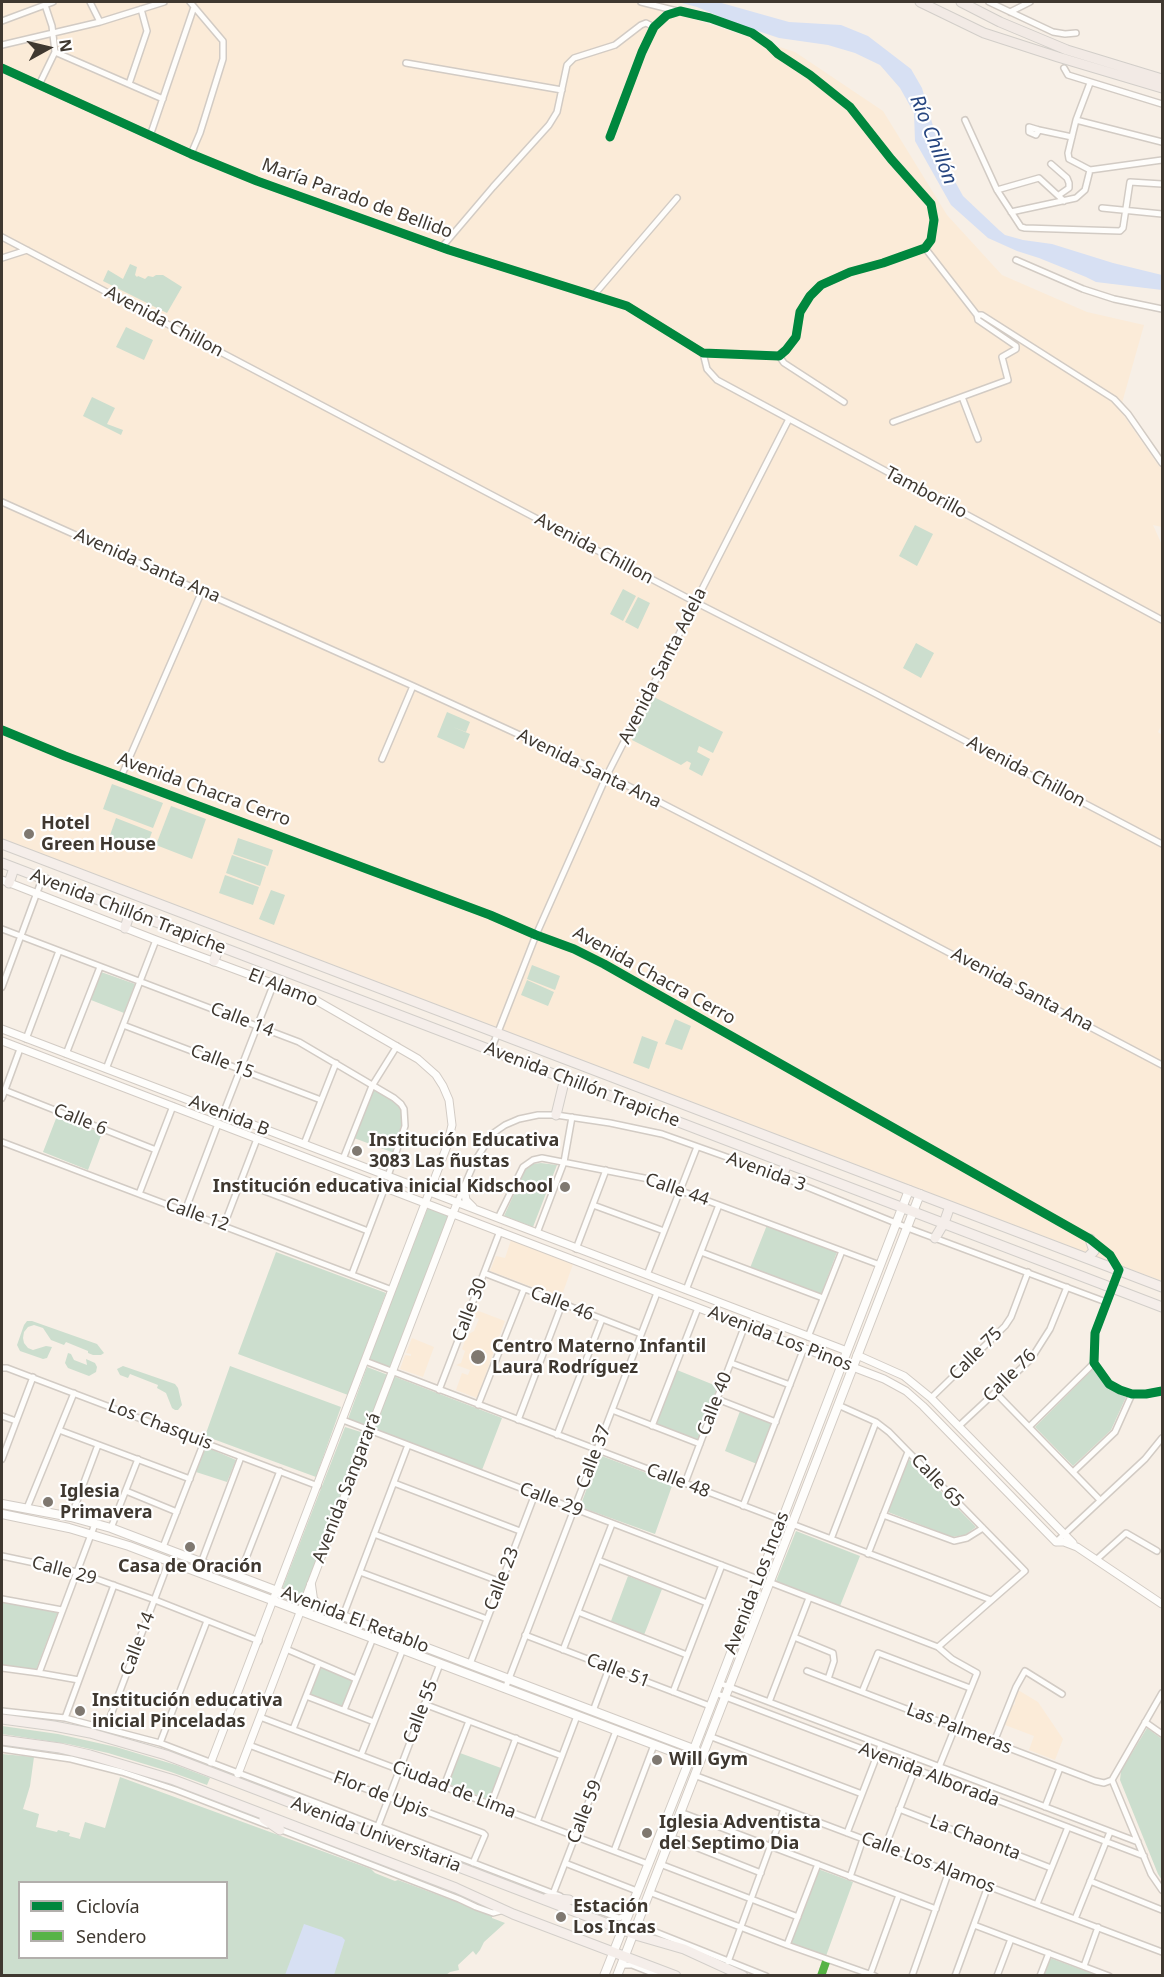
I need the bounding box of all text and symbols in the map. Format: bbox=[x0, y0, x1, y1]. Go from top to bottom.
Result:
north arrow bbox=[18, 18, 78, 78]
text: N bbox=[54, 38, 78, 53]
water label: Río Chillón bbox=[904, 92, 962, 188]
street label: María Parado de Bellido bbox=[259, 154, 455, 244]
street label: Avenida Chillon bbox=[101, 282, 227, 362]
street label: Tamborillo bbox=[881, 462, 971, 524]
street label: Avenida Chillon bbox=[531, 509, 657, 589]
street label: Avenida Santa Ana bbox=[71, 524, 223, 608]
street label: Avenida Santa Adela bbox=[614, 584, 712, 748]
street label: Avenida Santa Ana bbox=[513, 725, 665, 813]
street label: Avenida Chillon bbox=[963, 732, 1089, 812]
street label: Avenida Chacra Cerro bbox=[115, 749, 293, 831]
place label: Hotel Green House bbox=[41, 813, 156, 856]
marker: Hotel Green House bbox=[22, 827, 36, 841]
street label: Avenida Chillón Trapiche bbox=[27, 865, 229, 959]
street label: Avenida Chacra Cerro bbox=[569, 922, 739, 1030]
street label: Avenida Santa Ana bbox=[947, 943, 1097, 1037]
street label: El Alamo bbox=[245, 964, 321, 1012]
street label: Calle 14 bbox=[207, 998, 277, 1042]
street label: Avenida Chillón Trapiche bbox=[481, 1038, 683, 1132]
street label: Calle 15 bbox=[187, 1040, 257, 1084]
street label: Avenida B bbox=[186, 1091, 272, 1141]
street label: Calle 6 bbox=[50, 1100, 110, 1140]
place label: Institución Educativa 3083 Las ñustas bbox=[369, 1130, 559, 1172]
marker: Institución Educativa 3083 Las ñustas bbox=[350, 1144, 364, 1158]
street label: Avenida 3 bbox=[723, 1148, 809, 1196]
street label: Calle 44 bbox=[642, 1169, 712, 1211]
place label: Institución educativa inicial Kidschool bbox=[213, 1176, 553, 1198]
marker: Institución educativa inicial Kidschool bbox=[558, 1180, 572, 1194]
street label: Calle 12 bbox=[162, 1194, 232, 1236]
street label: Calle 30 bbox=[448, 1275, 492, 1345]
street label: Calle 46 bbox=[527, 1282, 597, 1326]
street label: Avenida Los Pinos bbox=[705, 1302, 855, 1376]
street label: Calle 75 bbox=[945, 1323, 1007, 1385]
place label: Centro Materno Infantil Laura Rodríguez bbox=[492, 1336, 706, 1378]
street label: Calle 76 bbox=[979, 1345, 1041, 1407]
marker: Centro Materno Infantil Laura Rodríguez bbox=[469, 1348, 487, 1366]
street label: Calle 40 bbox=[693, 1369, 737, 1439]
street label: Los Chasquis bbox=[105, 1395, 215, 1455]
street label: Avenida Sangarará bbox=[308, 1410, 386, 1566]
street label: Calle 37 bbox=[572, 1422, 616, 1492]
street label: Calle 65 bbox=[906, 1450, 968, 1512]
street label: Calle 48 bbox=[643, 1459, 713, 1503]
street label: Calle 29 bbox=[516, 1478, 586, 1522]
place label: Iglesia Primavera bbox=[60, 1481, 152, 1524]
marker: Iglesia Primavera bbox=[41, 1495, 55, 1509]
street label: Avenida Los Incas bbox=[720, 1509, 794, 1657]
marker: Casa de Oración bbox=[183, 1540, 197, 1554]
street label: Calle 23 bbox=[480, 1544, 524, 1614]
street label: Calle 29 bbox=[29, 1552, 99, 1590]
place label: Casa de Oración bbox=[118, 1556, 262, 1578]
street label: Avenida El Retablo bbox=[278, 1582, 432, 1658]
street label: Calle 14 bbox=[116, 1609, 160, 1679]
street label: Calle 51 bbox=[583, 1649, 653, 1693]
street label: Calle 55 bbox=[399, 1677, 443, 1747]
place label: Institución educativa inicial Pinceladas bbox=[92, 1690, 283, 1732]
street label: Las Palmeras bbox=[903, 1699, 1015, 1759]
marker: Institución educativa inicial Pinceladas bbox=[73, 1704, 87, 1718]
street label: Avenida Alborada bbox=[856, 1738, 1002, 1812]
place label: Will Gym bbox=[669, 1749, 748, 1771]
marker: Will Gym bbox=[650, 1753, 664, 1767]
street label: Ciudad de Lima bbox=[389, 1756, 519, 1824]
street label: Flor de Upis bbox=[330, 1767, 432, 1823]
street label: Calle 59 bbox=[563, 1777, 607, 1847]
street label: Avenida Universitaria bbox=[288, 1793, 464, 1877]
street label: La Chaonta bbox=[927, 1811, 1023, 1865]
place label: Iglesia Adventista del Septimo Dia bbox=[659, 1812, 821, 1854]
marker: Iglesia Adventista del Septimo Dia bbox=[640, 1826, 654, 1840]
street label: Calle Los Alamos bbox=[858, 1828, 998, 1898]
legend bbox=[18, 1881, 228, 1959]
text: Ciclovía bbox=[76, 1894, 140, 1918]
place label: Estación Los Incas bbox=[573, 1896, 656, 1938]
marker: Estación Los Incas bbox=[554, 1910, 568, 1924]
text: Sendero bbox=[76, 1924, 146, 1948]

